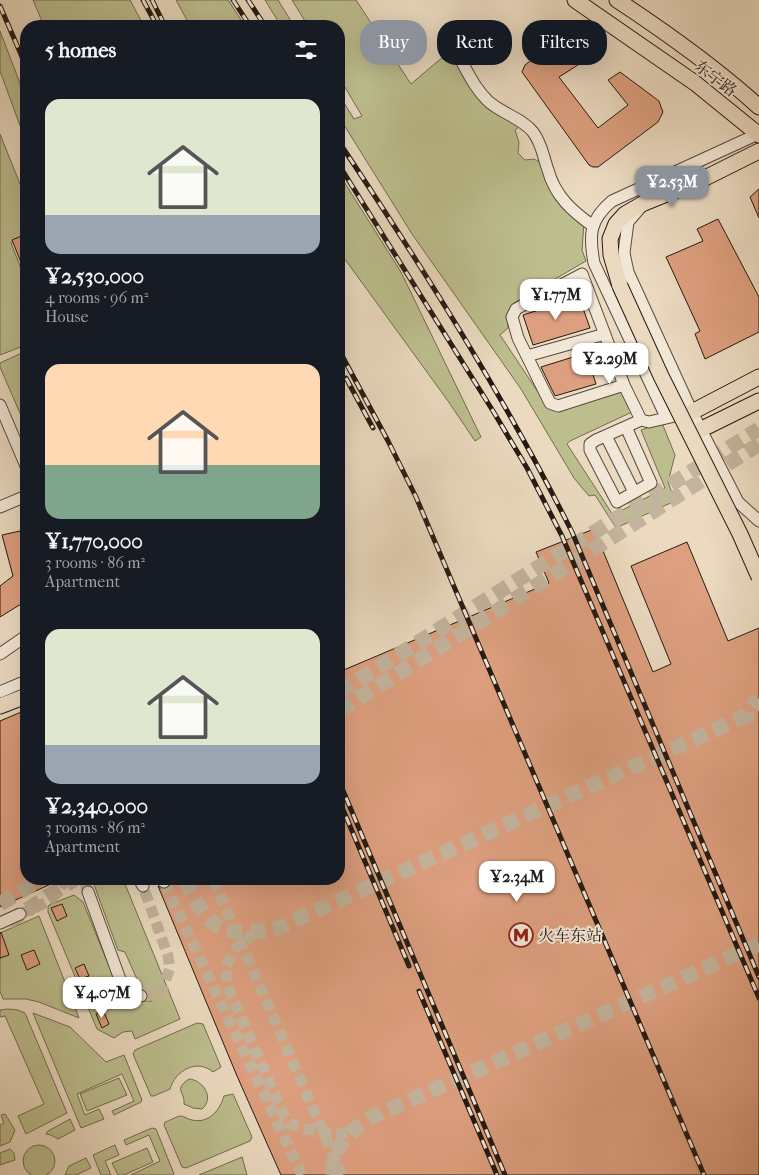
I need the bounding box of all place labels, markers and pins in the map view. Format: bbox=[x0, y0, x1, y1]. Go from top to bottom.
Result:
pin: ¥2.53M bbox=[631, 166, 713, 208]
pin: ¥1.77M bbox=[515, 278, 597, 321]
pin: ¥2.29M bbox=[569, 342, 651, 385]
pin: ¥2.34M bbox=[476, 860, 558, 903]
metro station icon: 火车东站 bbox=[508, 922, 534, 948]
place label: 火车东站 bbox=[538, 926, 602, 945]
pin: ¥4.07M bbox=[61, 976, 143, 1019]

